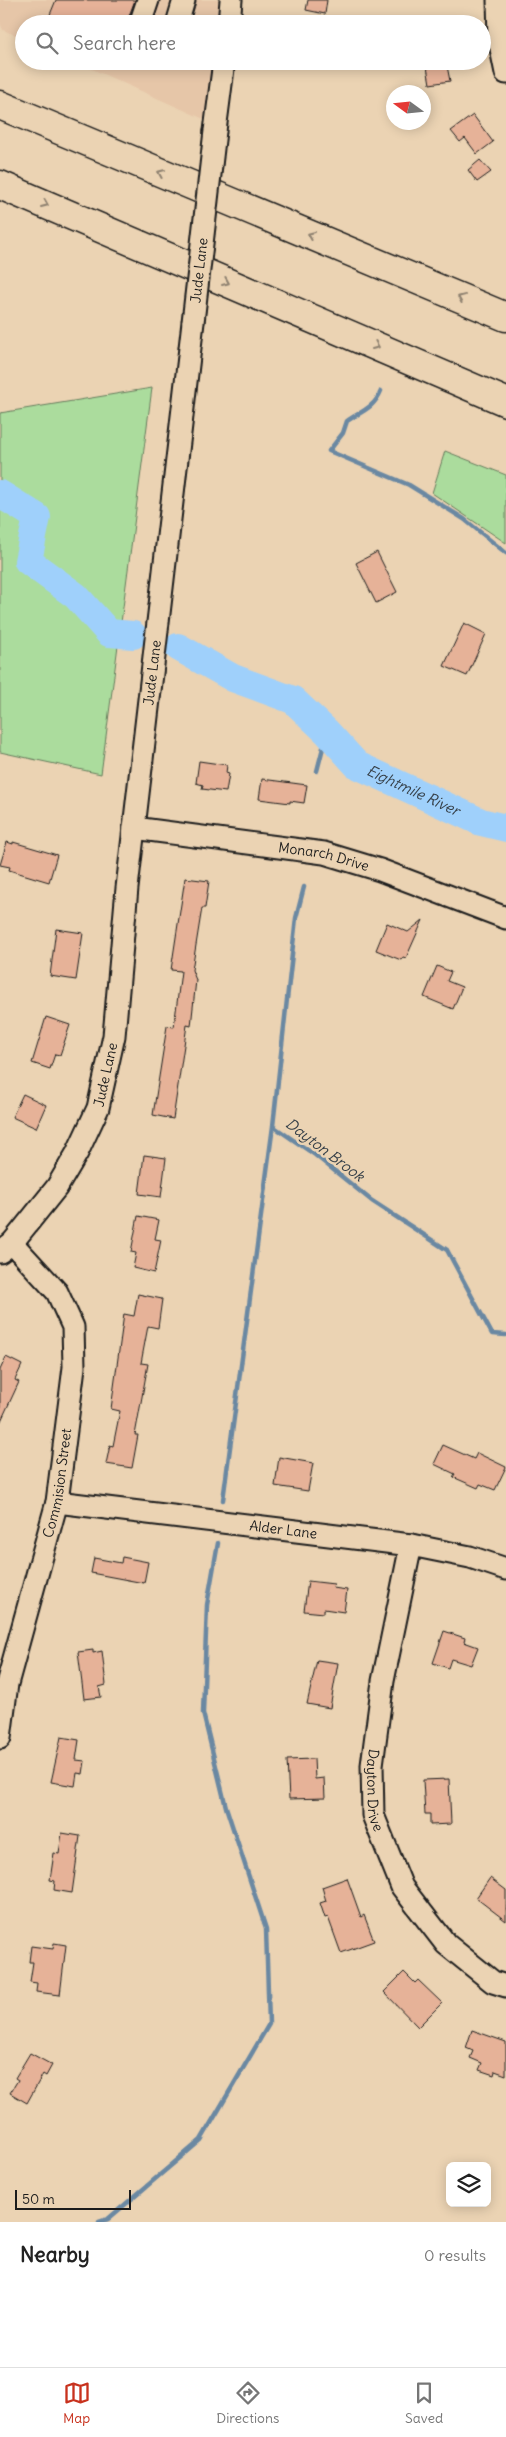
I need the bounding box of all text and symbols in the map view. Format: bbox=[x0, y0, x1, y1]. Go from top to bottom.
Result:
search box bbox=[15, 15, 491, 70]
icon: search bbox=[33, 29, 61, 57]
text: Search here bbox=[73, 31, 176, 55]
north arrow bbox=[386, 85, 431, 130]
one-way arrow bbox=[157, 168, 166, 179]
one-way arrow bbox=[40, 198, 49, 209]
one-way arrow bbox=[307, 231, 316, 242]
street label: Jude Lane bbox=[186, 237, 212, 304]
one-way arrow bbox=[222, 276, 230, 286]
one-way arrow bbox=[457, 294, 466, 305]
one-way arrow bbox=[371, 340, 380, 350]
street label: Jude Lane bbox=[139, 639, 165, 706]
water label: Eightmile River bbox=[364, 761, 464, 821]
street label: Monarch Drive bbox=[277, 838, 371, 875]
street label: Jude Lane bbox=[89, 1041, 121, 1109]
water label: Dayton Brook bbox=[282, 1114, 370, 1186]
street label: Commision Street bbox=[39, 1427, 75, 1540]
street label: Alder Lane bbox=[248, 1516, 318, 1543]
street label: Dayton Drive bbox=[363, 1748, 388, 1834]
map controls bbox=[446, 2162, 491, 2207]
button: layers bbox=[446, 2162, 491, 2207]
scale bar bbox=[15, 2187, 131, 2210]
text: 50 m bbox=[22, 2190, 55, 2208]
text: Nearby bbox=[20, 2241, 90, 2268]
text: 0 results bbox=[424, 2245, 486, 2265]
tab: Map bbox=[63, 2379, 91, 2427]
tab: Directions bbox=[216, 2379, 279, 2427]
tab: Saved bbox=[405, 2379, 443, 2427]

